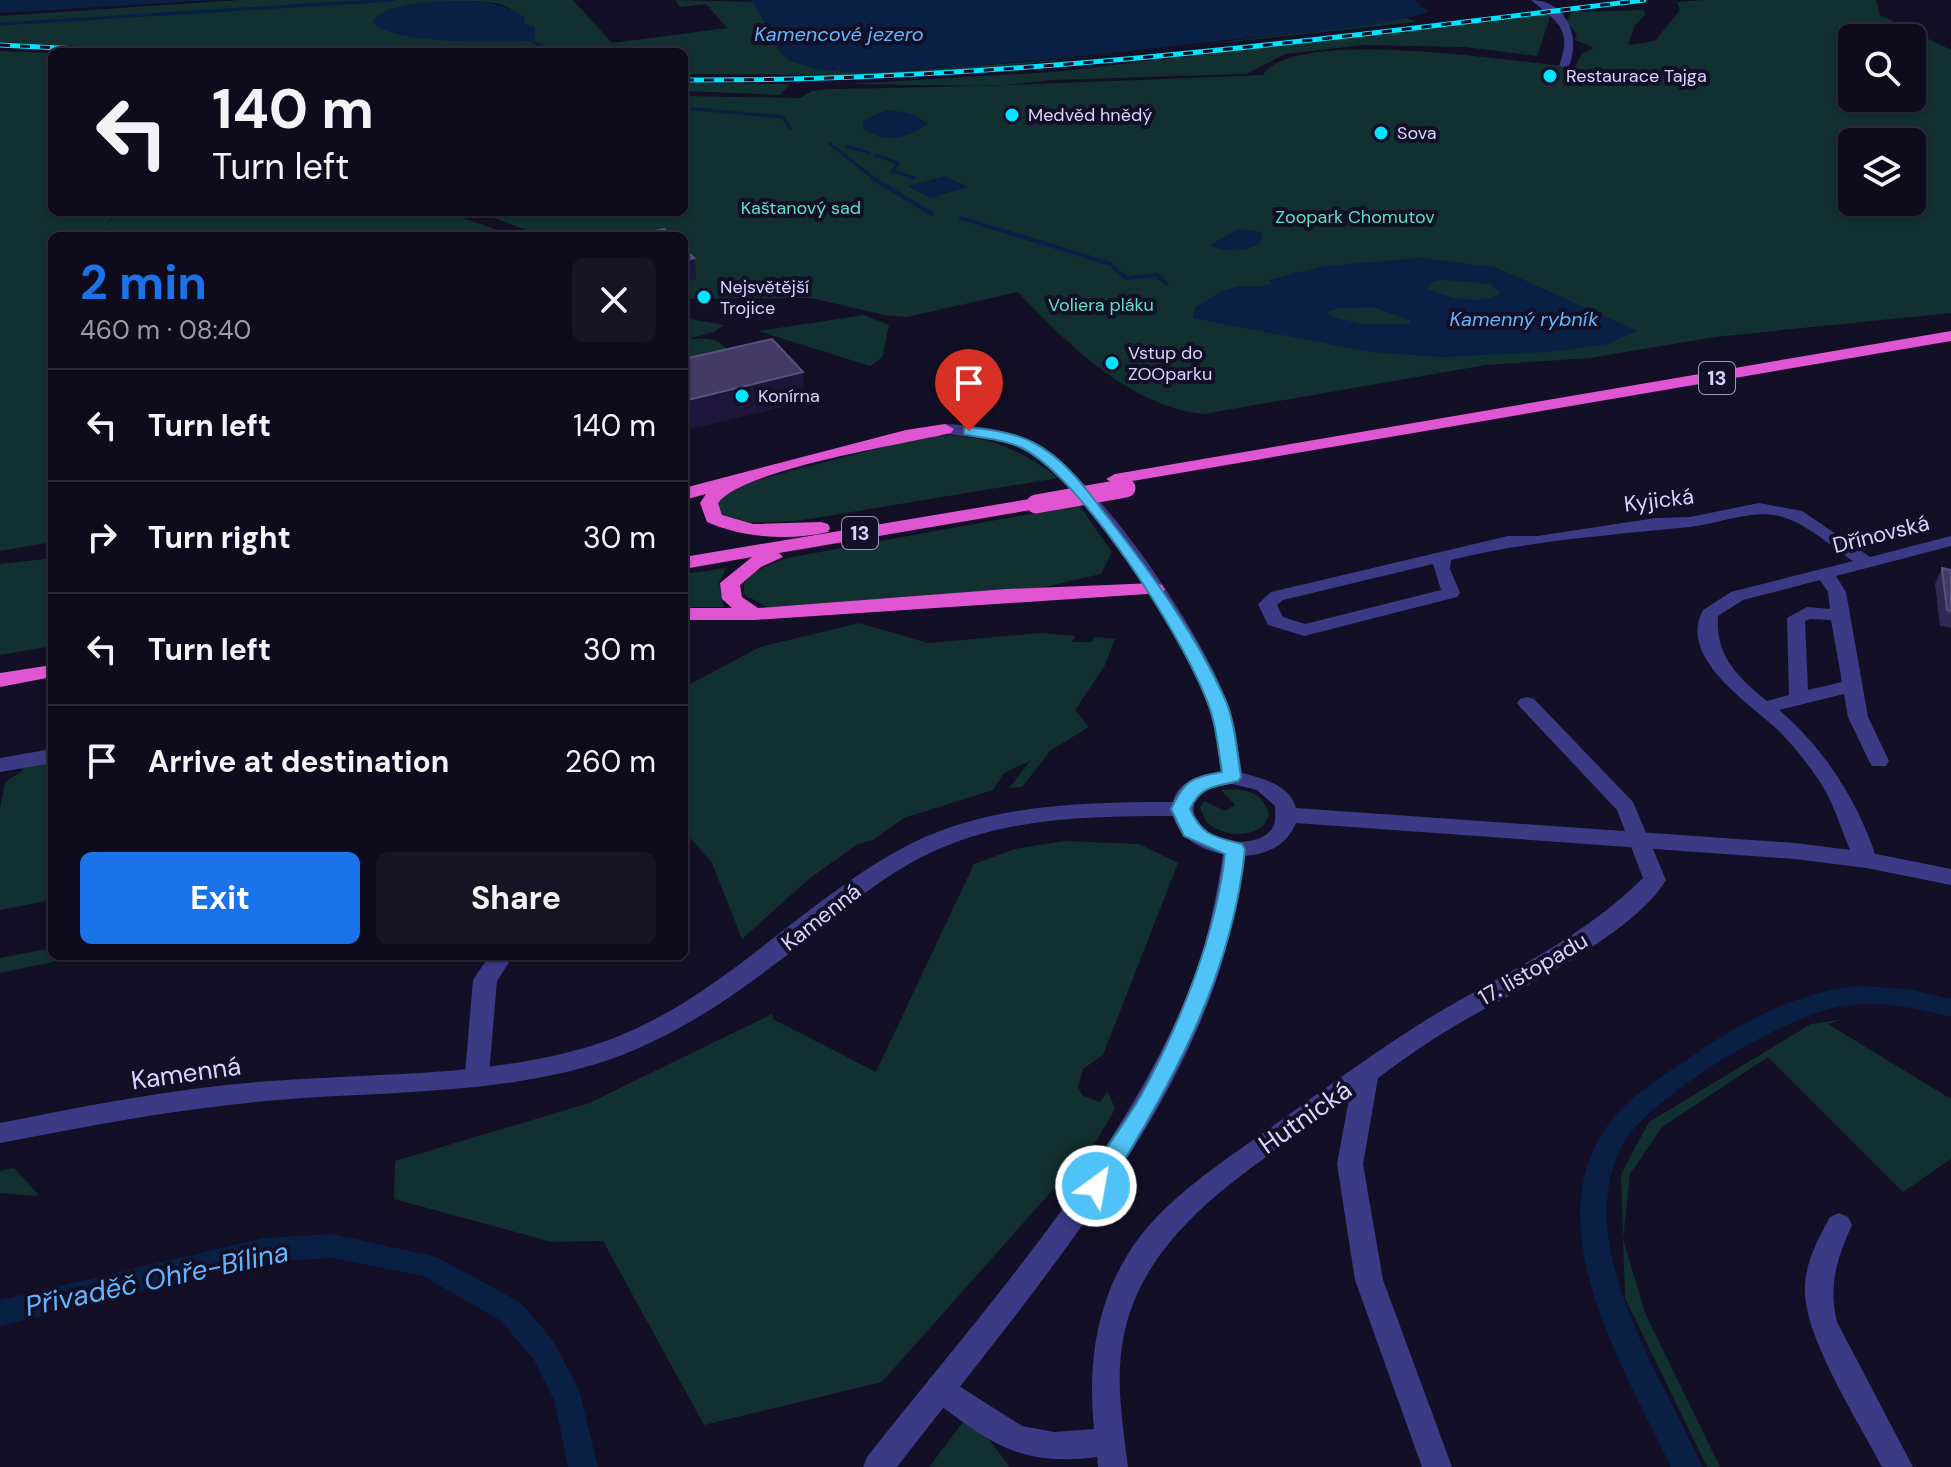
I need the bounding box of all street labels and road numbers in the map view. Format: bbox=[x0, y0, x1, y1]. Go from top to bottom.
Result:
road number: 13 bbox=[1699, 362, 1735, 394]
street label: Kyjická bbox=[1622, 481, 1696, 519]
street label: Dřínovská bbox=[1830, 508, 1932, 560]
road number: 13 bbox=[842, 517, 878, 549]
street label: Kamenná bbox=[775, 877, 867, 957]
street label: 17. listopadu bbox=[1473, 926, 1593, 1012]
street label: Kamenná bbox=[129, 1048, 243, 1098]
street label: Hutnická bbox=[1252, 1073, 1358, 1161]

